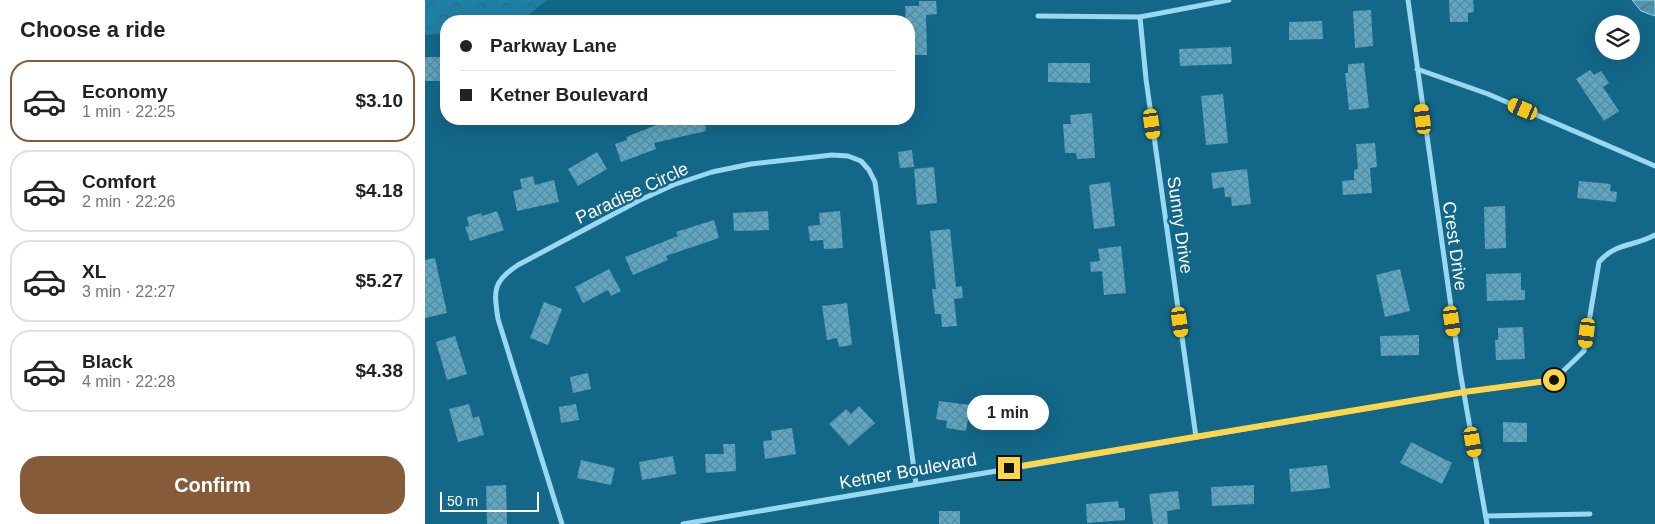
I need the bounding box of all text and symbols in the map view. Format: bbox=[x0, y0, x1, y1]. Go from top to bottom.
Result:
map controls bbox=[1595, 15, 1640, 60]
button: layers bbox=[1595, 15, 1640, 60]
text: Choose a ride bbox=[20, 17, 165, 42]
text: Parkway Lane bbox=[490, 35, 617, 56]
icon: car bbox=[22, 79, 67, 124]
text: Economy bbox=[82, 81, 168, 102]
text: Ketner Boulevard bbox=[490, 84, 648, 105]
text: $3.10 bbox=[355, 90, 403, 111]
car bbox=[1506, 96, 1539, 122]
text: 1 min · 22:25 bbox=[82, 103, 175, 120]
car bbox=[1413, 103, 1432, 135]
car bbox=[1142, 108, 1161, 140]
street label: Paradise Circle bbox=[572, 158, 692, 228]
icon: car bbox=[22, 169, 67, 214]
text: Comfort bbox=[82, 171, 156, 192]
street label: Sunny Drive bbox=[1163, 175, 1197, 275]
text: $4.18 bbox=[355, 180, 403, 201]
text: 2 min · 22:26 bbox=[82, 193, 175, 210]
street label: Crest Drive bbox=[1439, 200, 1471, 292]
icon: car bbox=[22, 259, 67, 304]
text: XL bbox=[82, 261, 106, 282]
text: $5.27 bbox=[355, 270, 403, 291]
text: 3 min · 22:27 bbox=[82, 283, 175, 300]
car bbox=[1442, 305, 1461, 337]
car bbox=[1170, 306, 1189, 338]
car bbox=[1577, 317, 1596, 349]
icon: car bbox=[22, 349, 67, 394]
text: Black bbox=[82, 351, 133, 372]
text: $4.38 bbox=[355, 360, 403, 381]
route start bbox=[1543, 369, 1565, 391]
text: 4 min · 22:28 bbox=[82, 373, 175, 390]
callout: 1 min bbox=[968, 396, 1050, 430]
text: 1 min bbox=[987, 404, 1029, 421]
car bbox=[1463, 426, 1482, 458]
street label: Ketner Boulevard bbox=[838, 449, 978, 493]
button: Confirm bbox=[20, 456, 405, 514]
route end bbox=[998, 457, 1020, 479]
scale bar bbox=[440, 489, 539, 512]
text: 50 m bbox=[447, 493, 478, 509]

